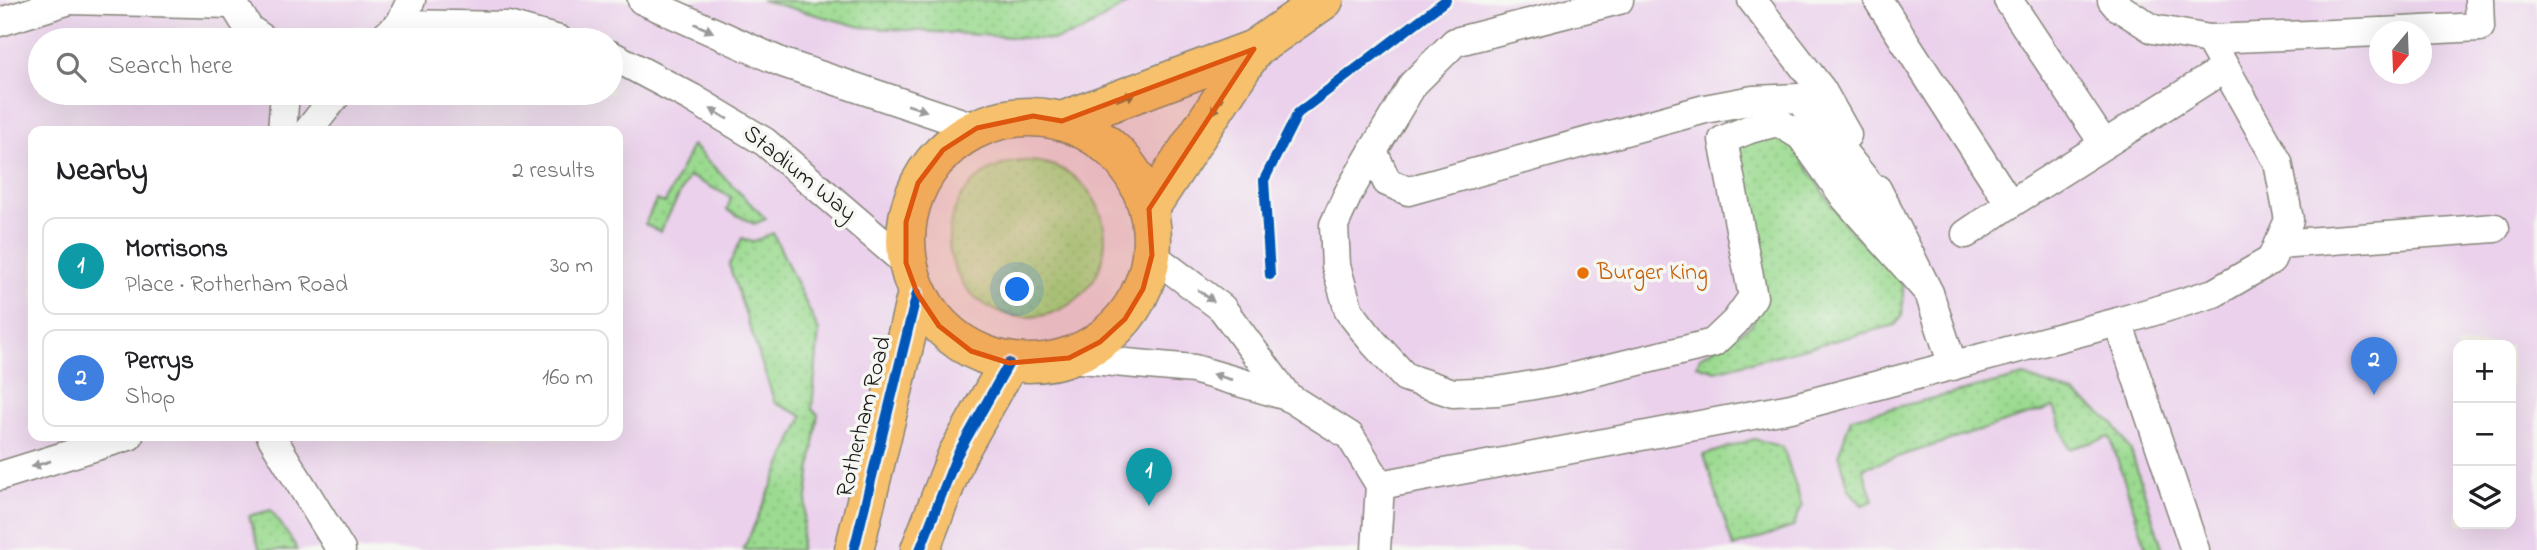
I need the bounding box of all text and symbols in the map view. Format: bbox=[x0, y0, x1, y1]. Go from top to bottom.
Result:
north arrow bbox=[2369, 21, 2432, 84]
one-way arrow bbox=[694, 23, 715, 34]
search box bbox=[28, 28, 623, 105]
icon: search bbox=[52, 48, 90, 86]
text: Search here bbox=[108, 48, 233, 86]
one-way arrow bbox=[1115, 91, 1136, 102]
one-way arrow bbox=[1210, 97, 1224, 115]
one-way arrow bbox=[907, 103, 928, 114]
one-way arrow bbox=[709, 108, 728, 120]
street label: Stadium Way bbox=[734, 117, 863, 232]
text: Nearby bbox=[56, 150, 148, 194]
text: 2 results bbox=[512, 155, 595, 188]
text: Morrisons bbox=[125, 231, 228, 269]
text: 1 bbox=[77, 250, 85, 283]
text: 30 m bbox=[550, 250, 593, 283]
place label: Burger King bbox=[1596, 256, 1708, 291]
marker: Burger King bbox=[1575, 265, 1591, 281]
text: Place · Rotherham Road bbox=[125, 269, 348, 302]
your location bbox=[1000, 272, 1034, 306]
one-way arrow bbox=[1197, 289, 1215, 304]
street label: Rotherham Road bbox=[828, 332, 902, 501]
pin: 2 bbox=[2351, 337, 2397, 395]
map controls bbox=[2453, 340, 2516, 529]
button: + bbox=[2453, 340, 2516, 403]
text: Perrys bbox=[125, 343, 194, 381]
text: 2 bbox=[75, 362, 87, 395]
text: 160 m bbox=[542, 362, 593, 395]
one-way arrow bbox=[1211, 372, 1232, 382]
text: Shop bbox=[125, 381, 175, 414]
button: − bbox=[2453, 403, 2516, 466]
pin: 1 bbox=[1126, 448, 1172, 506]
one-way arrow bbox=[31, 459, 52, 469]
button: layers bbox=[2453, 466, 2516, 529]

